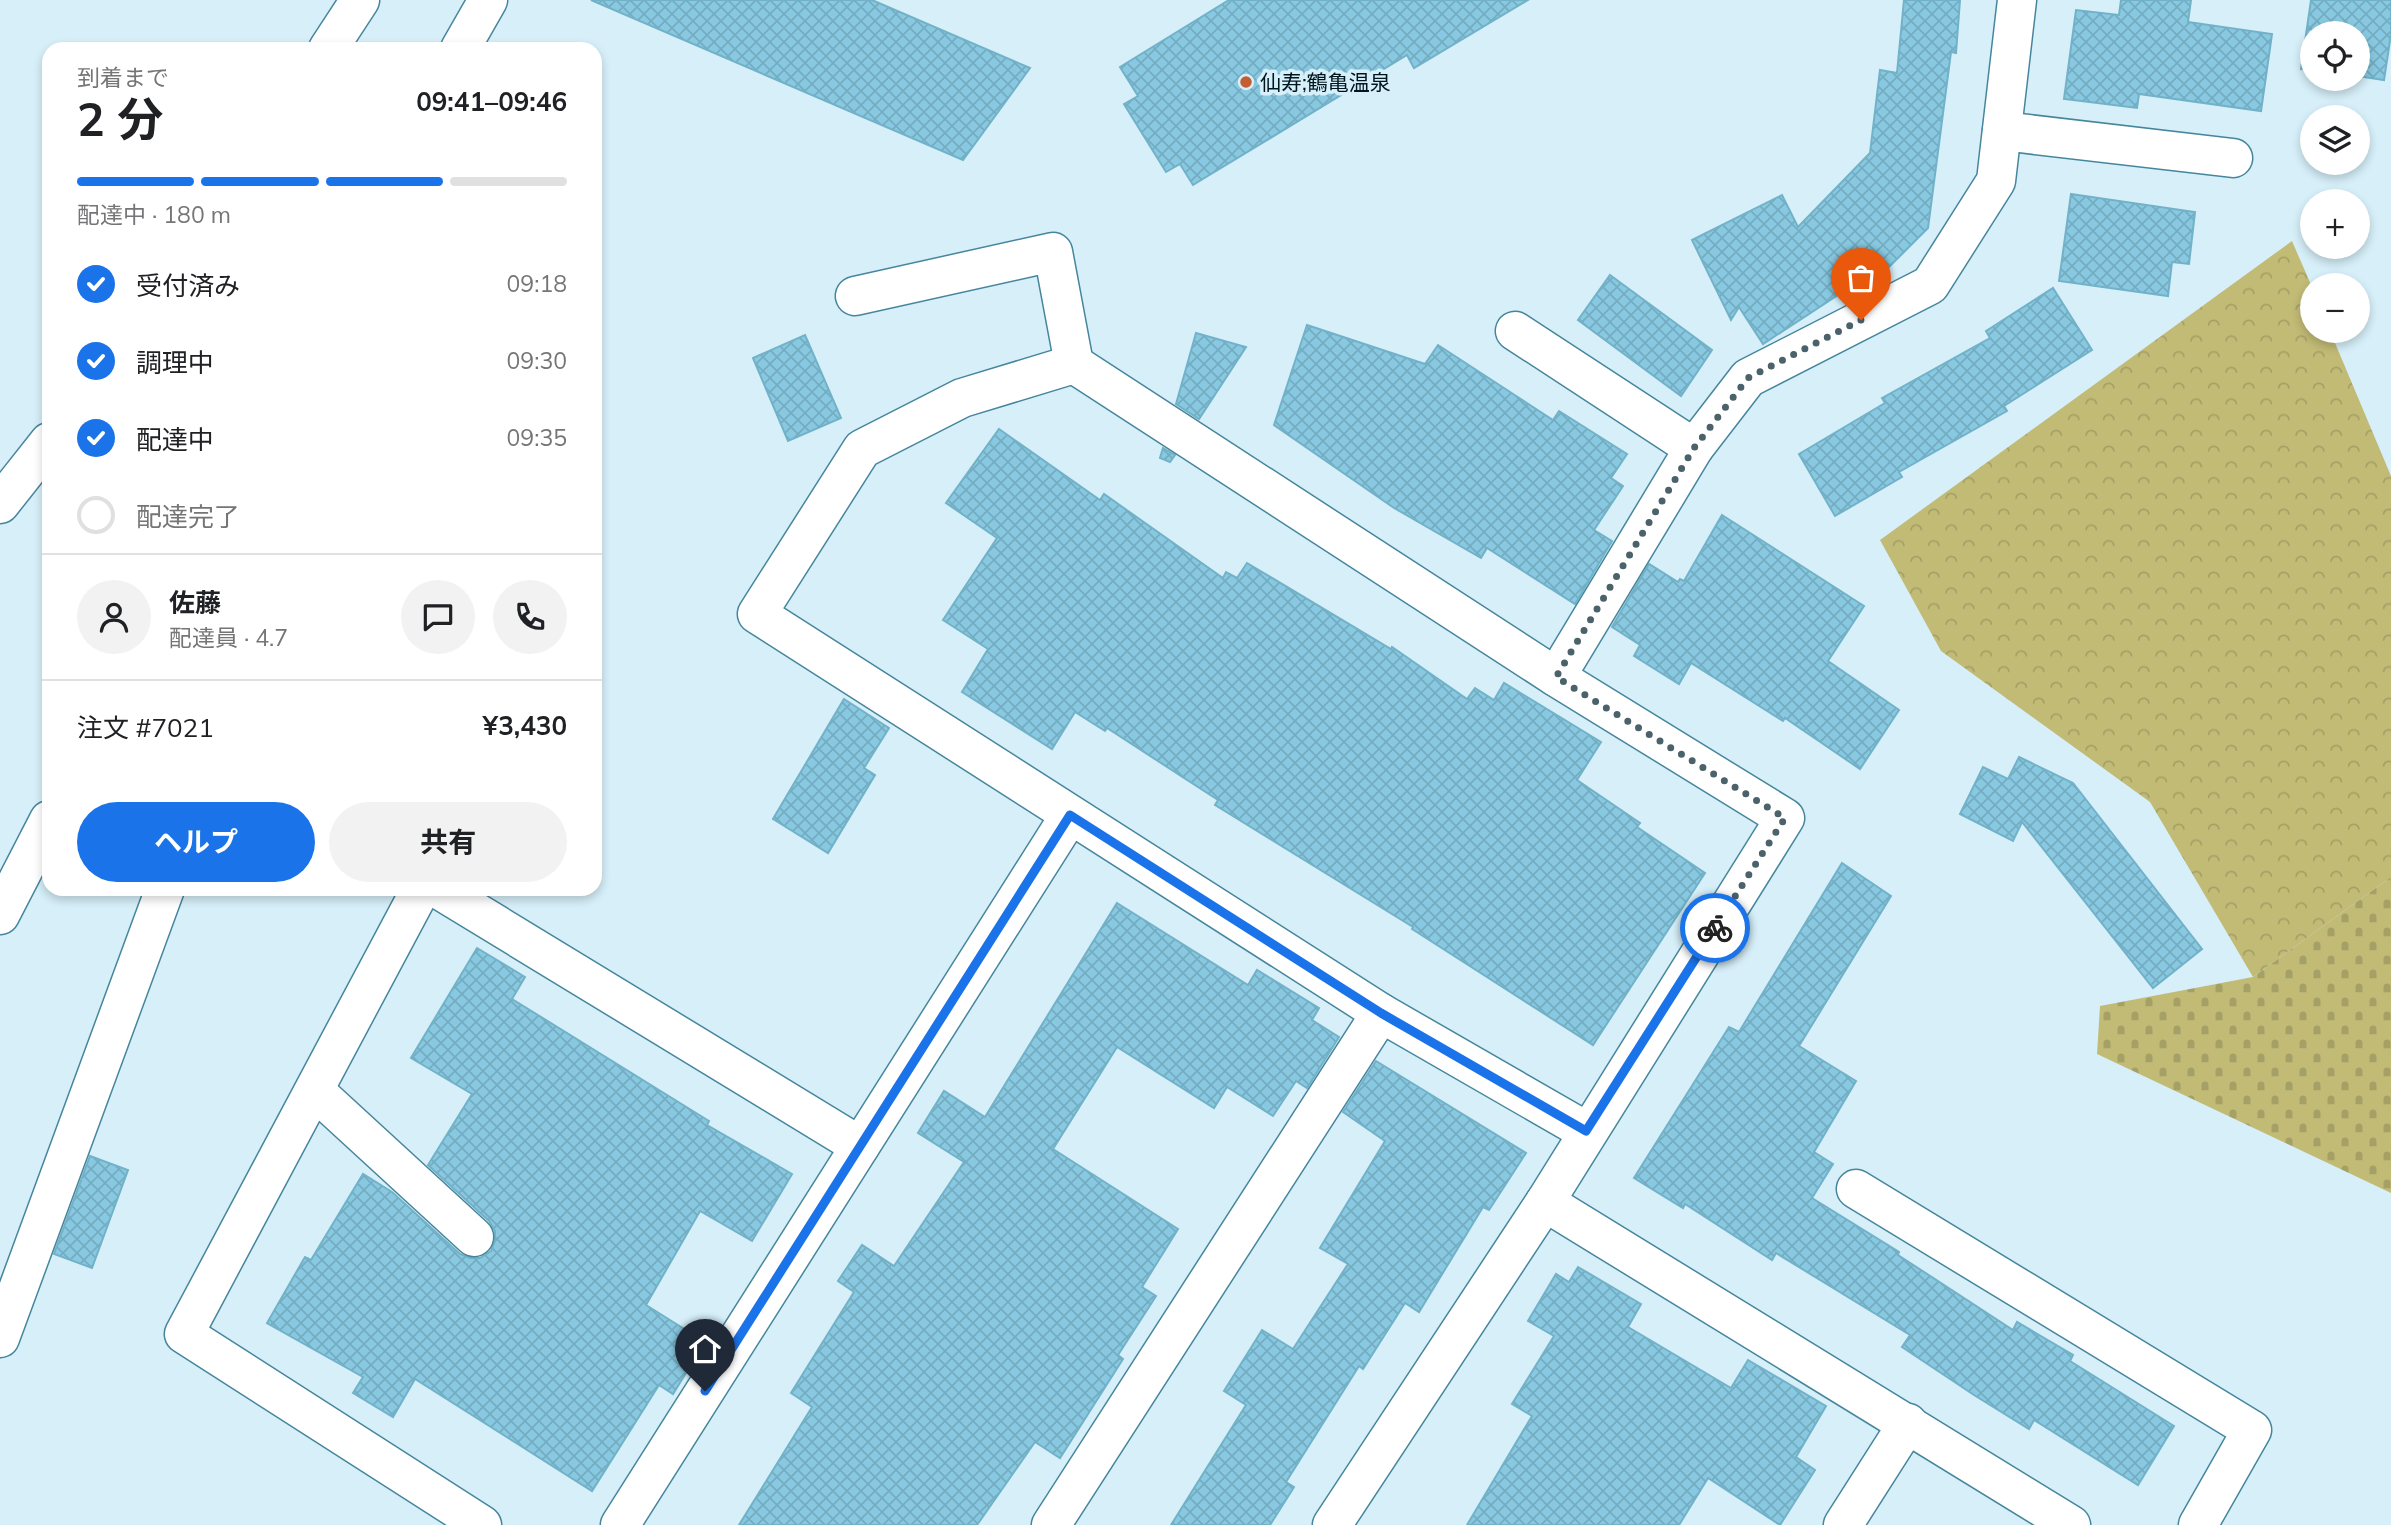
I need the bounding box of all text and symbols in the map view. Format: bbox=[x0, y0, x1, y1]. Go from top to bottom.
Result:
map controls bbox=[2300, 21, 2370, 343]
button: locate bbox=[2300, 21, 2370, 91]
text: 到着まで bbox=[77, 63, 169, 92]
place label: 仙寿;鶴亀温泉 bbox=[1260, 69, 1391, 95]
marker: 仙寿;鶴亀温泉 bbox=[1238, 74, 1254, 90]
text: 09:41–09:46 bbox=[416, 85, 567, 118]
text: 2 分 bbox=[77, 90, 163, 148]
button: layers bbox=[2300, 105, 2370, 175]
button: + bbox=[2300, 189, 2370, 259]
text: 配達中 · 180 m bbox=[77, 200, 231, 229]
pin bbox=[1831, 248, 1891, 320]
icon: bag bbox=[1842, 259, 1880, 297]
icon: check bbox=[77, 265, 115, 303]
text: 受付済み bbox=[136, 269, 240, 302]
text: 09:18 bbox=[507, 269, 567, 298]
button: − bbox=[2300, 273, 2370, 343]
icon: check bbox=[77, 342, 115, 380]
text: 調理中 bbox=[136, 346, 214, 379]
text: 09:30 bbox=[507, 346, 567, 375]
icon: check bbox=[77, 419, 115, 457]
text: 配達中 bbox=[136, 423, 214, 456]
text: 09:35 bbox=[507, 423, 567, 452]
text: 配達完了 bbox=[136, 500, 240, 533]
button: person bbox=[77, 580, 151, 654]
button: chat bbox=[401, 580, 475, 654]
button: phone bbox=[493, 580, 567, 654]
text: 佐藤 bbox=[169, 586, 221, 619]
text: 配達員 · 4.7 bbox=[169, 623, 288, 652]
text: ¥3,430 bbox=[483, 709, 567, 742]
text: 注文 #7021 bbox=[77, 711, 214, 744]
button: ヘルプ bbox=[77, 802, 315, 882]
button: 共有 bbox=[329, 802, 567, 882]
courier bbox=[1680, 893, 1750, 963]
icon: bike bbox=[1696, 909, 1734, 947]
pin bbox=[675, 1319, 735, 1391]
icon: home bbox=[686, 1330, 724, 1368]

